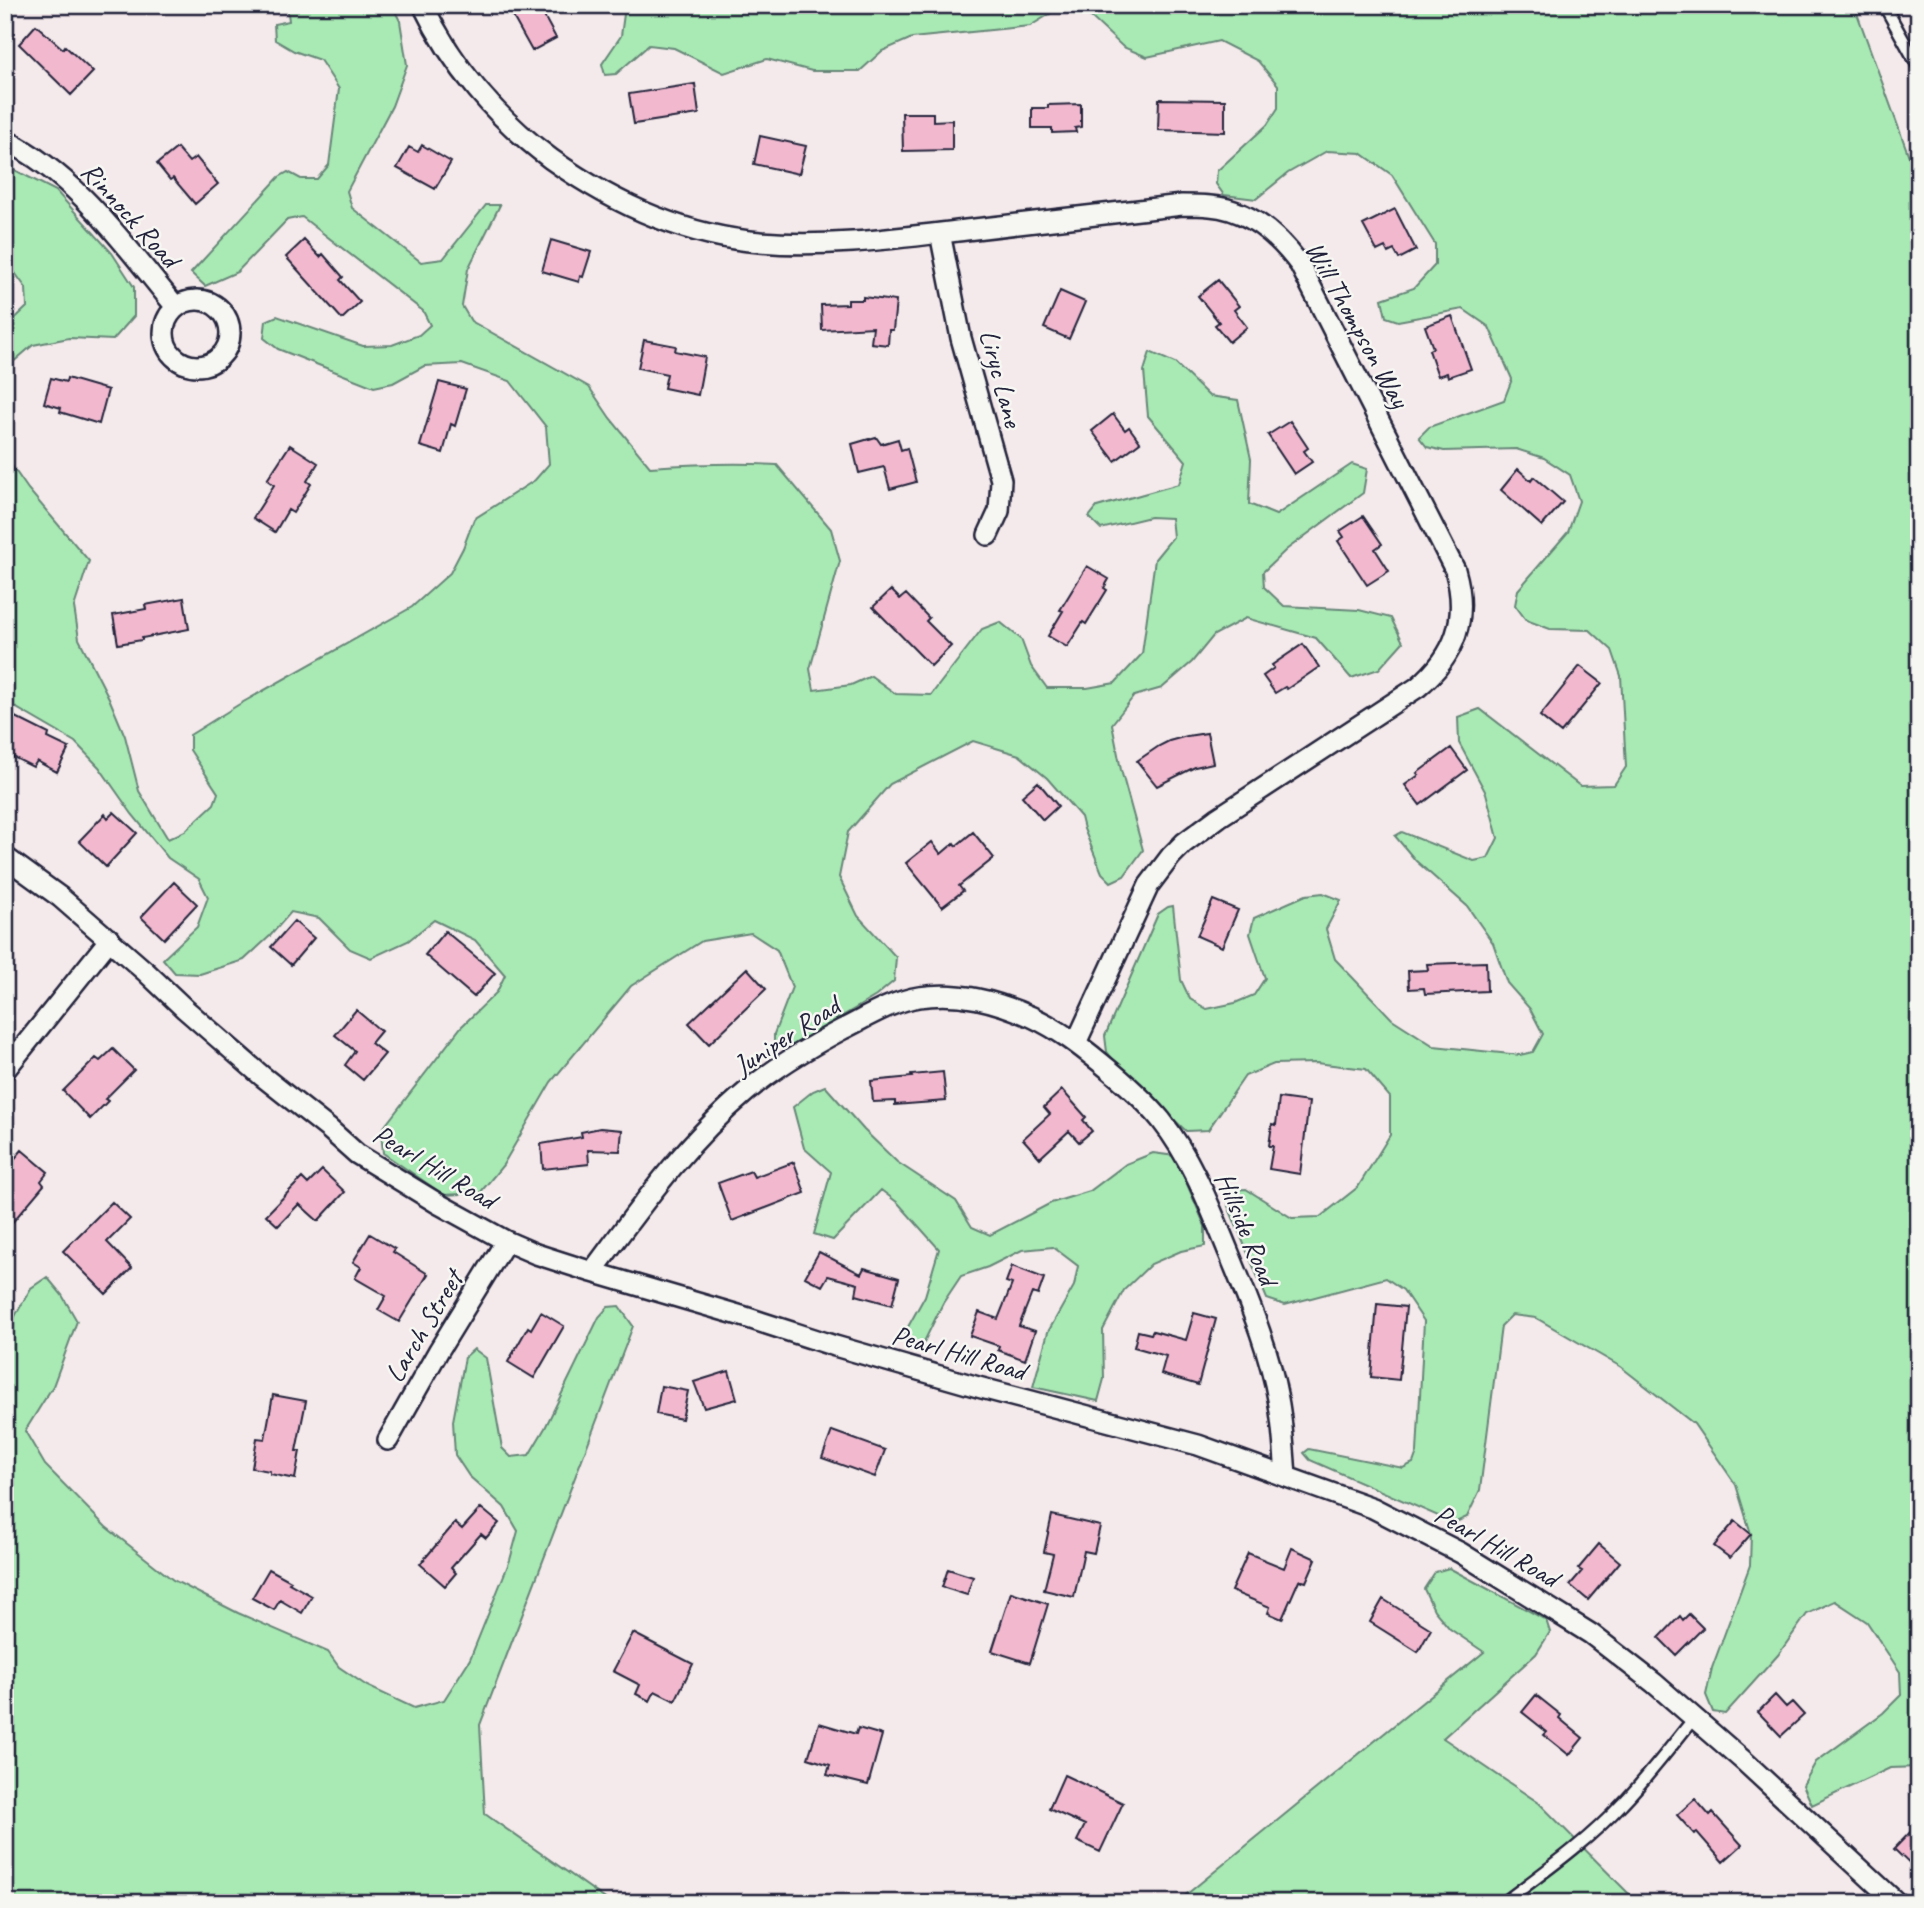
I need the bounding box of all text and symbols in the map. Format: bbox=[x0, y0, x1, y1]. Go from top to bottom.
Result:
street label: Rinnock Road bbox=[74, 154, 190, 278]
street label: Will Thompson Way bbox=[1297, 235, 1419, 416]
street label: Liryc Lane bbox=[972, 326, 1032, 432]
street label: Juniper Road bbox=[725, 986, 849, 1084]
street label: Pearl Hill Road bbox=[367, 1116, 506, 1219]
street label: Hillside Road bbox=[1207, 1166, 1288, 1294]
street label: Larch Street bbox=[376, 1261, 472, 1388]
street label: Pearl Hill Road bbox=[888, 1317, 1034, 1389]
street label: Pearl Hill Road bbox=[1429, 1496, 1568, 1597]

